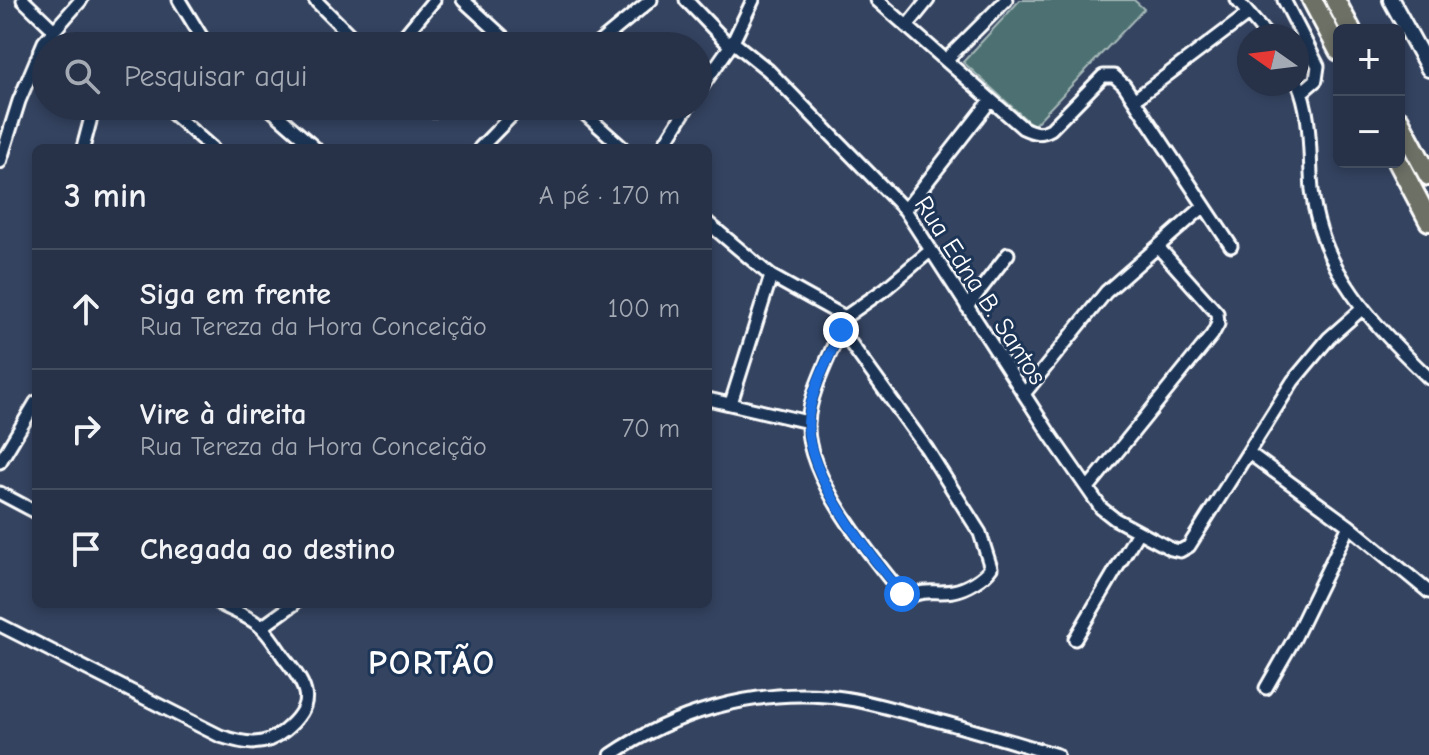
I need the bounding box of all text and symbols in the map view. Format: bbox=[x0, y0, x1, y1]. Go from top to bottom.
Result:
north arrow bbox=[1237, 24, 1309, 96]
map controls bbox=[1333, 24, 1405, 168]
button: + bbox=[1333, 24, 1405, 96]
search box bbox=[32, 32, 712, 120]
icon: search bbox=[60, 54, 104, 98]
text: Pesquisar aqui bbox=[124, 59, 307, 94]
button: − bbox=[1333, 96, 1405, 168]
text: 3 min bbox=[64, 176, 147, 216]
text: A pé · 170 m bbox=[539, 181, 680, 211]
street label: Rua Edna B. Santos bbox=[908, 191, 1052, 390]
text: Siga em frente bbox=[140, 277, 331, 312]
icon: ahead bbox=[64, 287, 108, 331]
text: 100 m bbox=[608, 294, 680, 324]
text: Rua Tereza da Hora Conceição bbox=[140, 312, 487, 342]
route end bbox=[823, 312, 859, 348]
text: Vire à direita bbox=[140, 397, 306, 432]
icon: right bbox=[64, 407, 108, 451]
text: 70 m bbox=[622, 414, 680, 444]
text: Rua Tereza da Hora Conceição bbox=[140, 432, 487, 462]
icon: arrive bbox=[64, 527, 108, 571]
text: Chegada ao destino bbox=[140, 532, 395, 567]
route start bbox=[884, 576, 920, 612]
district label: PORTÃO bbox=[368, 643, 496, 683]

